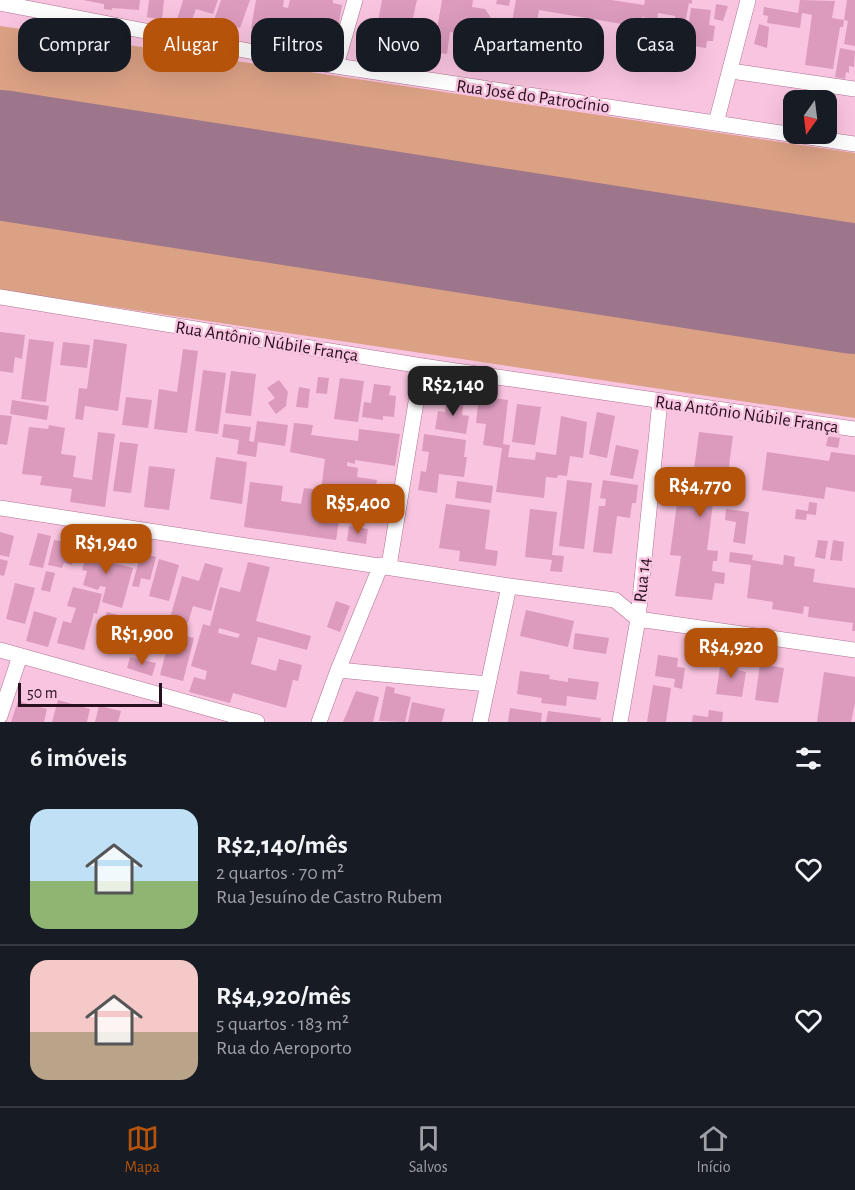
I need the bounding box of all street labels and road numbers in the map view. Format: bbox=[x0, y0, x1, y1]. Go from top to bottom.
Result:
street label: Rua José do Patrocínio bbox=[455, 77, 611, 117]
street label: Rua Antônio Núbile França bbox=[174, 319, 360, 365]
street label: Rua Antônio Núbile França bbox=[654, 393, 840, 437]
street label: Rua 14 bbox=[632, 556, 654, 603]

